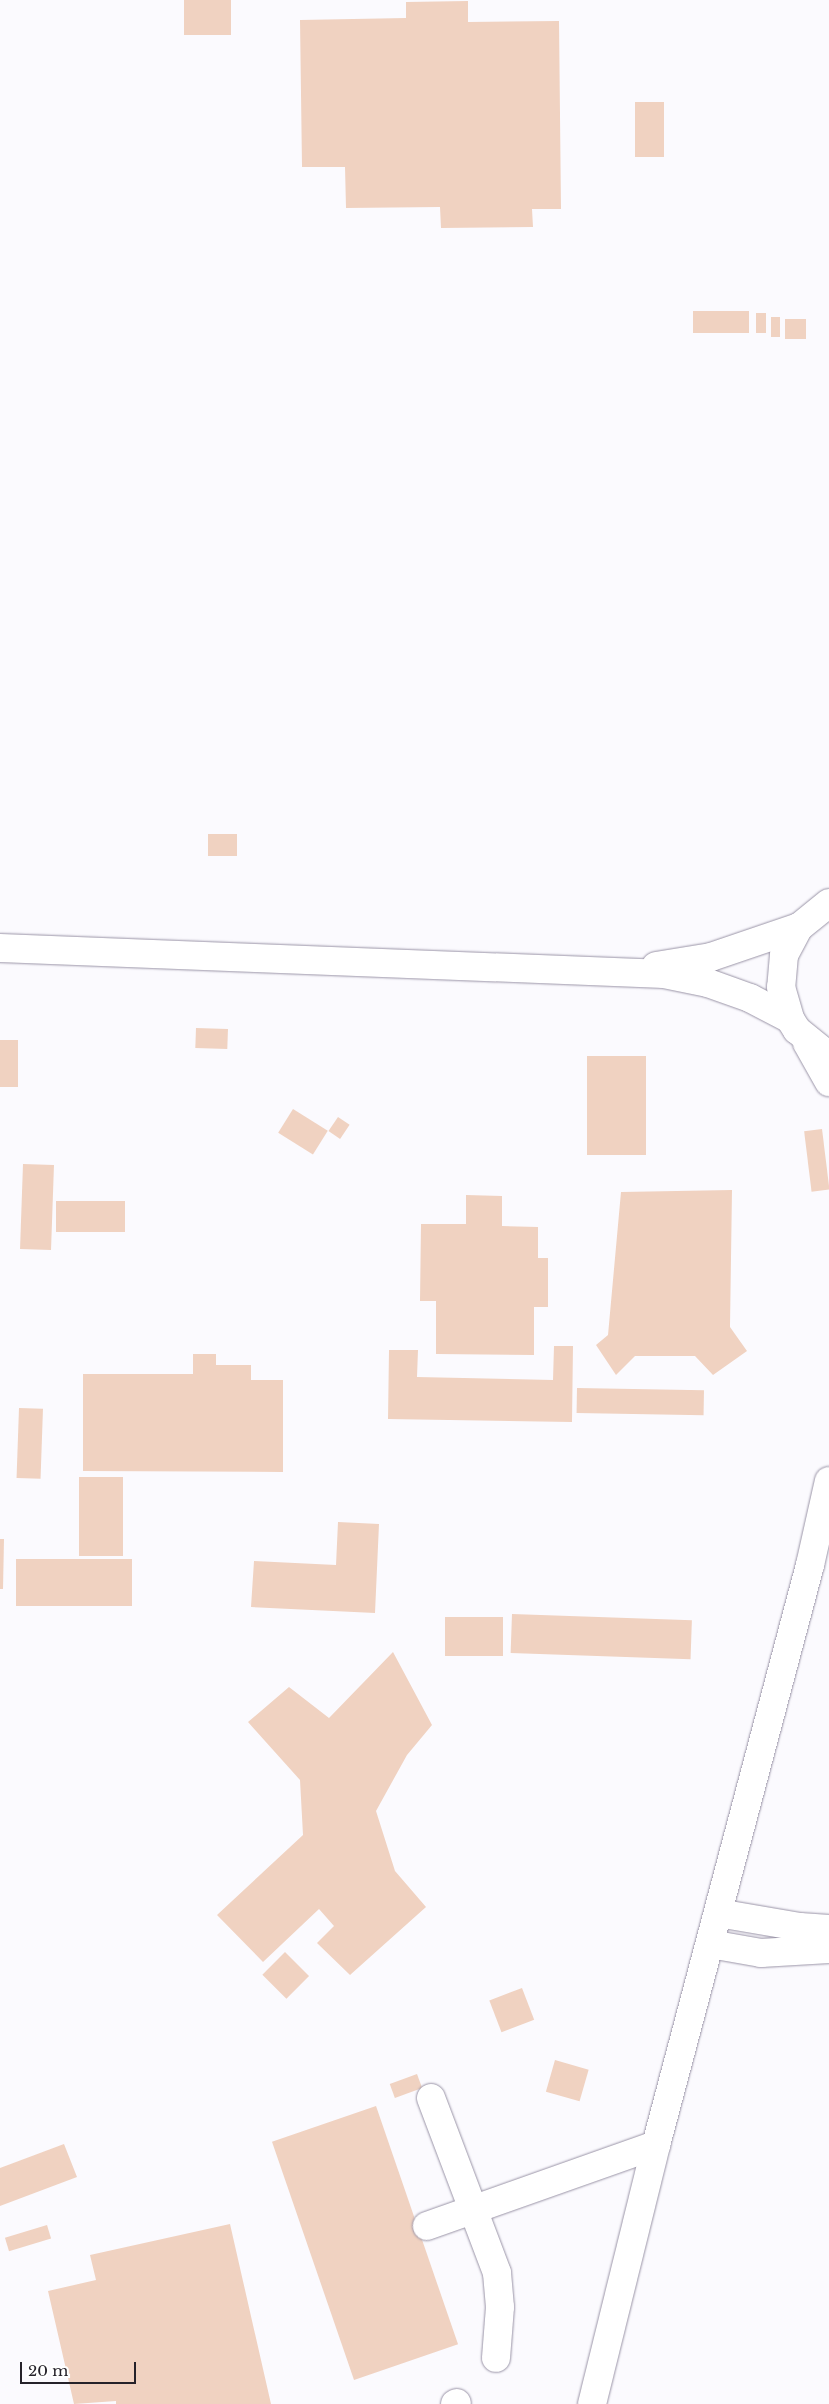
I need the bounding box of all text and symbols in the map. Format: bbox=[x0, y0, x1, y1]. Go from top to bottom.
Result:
scale bar bbox=[22, 2352, 139, 2384]
text: 20 m bbox=[28, 2361, 68, 2380]

